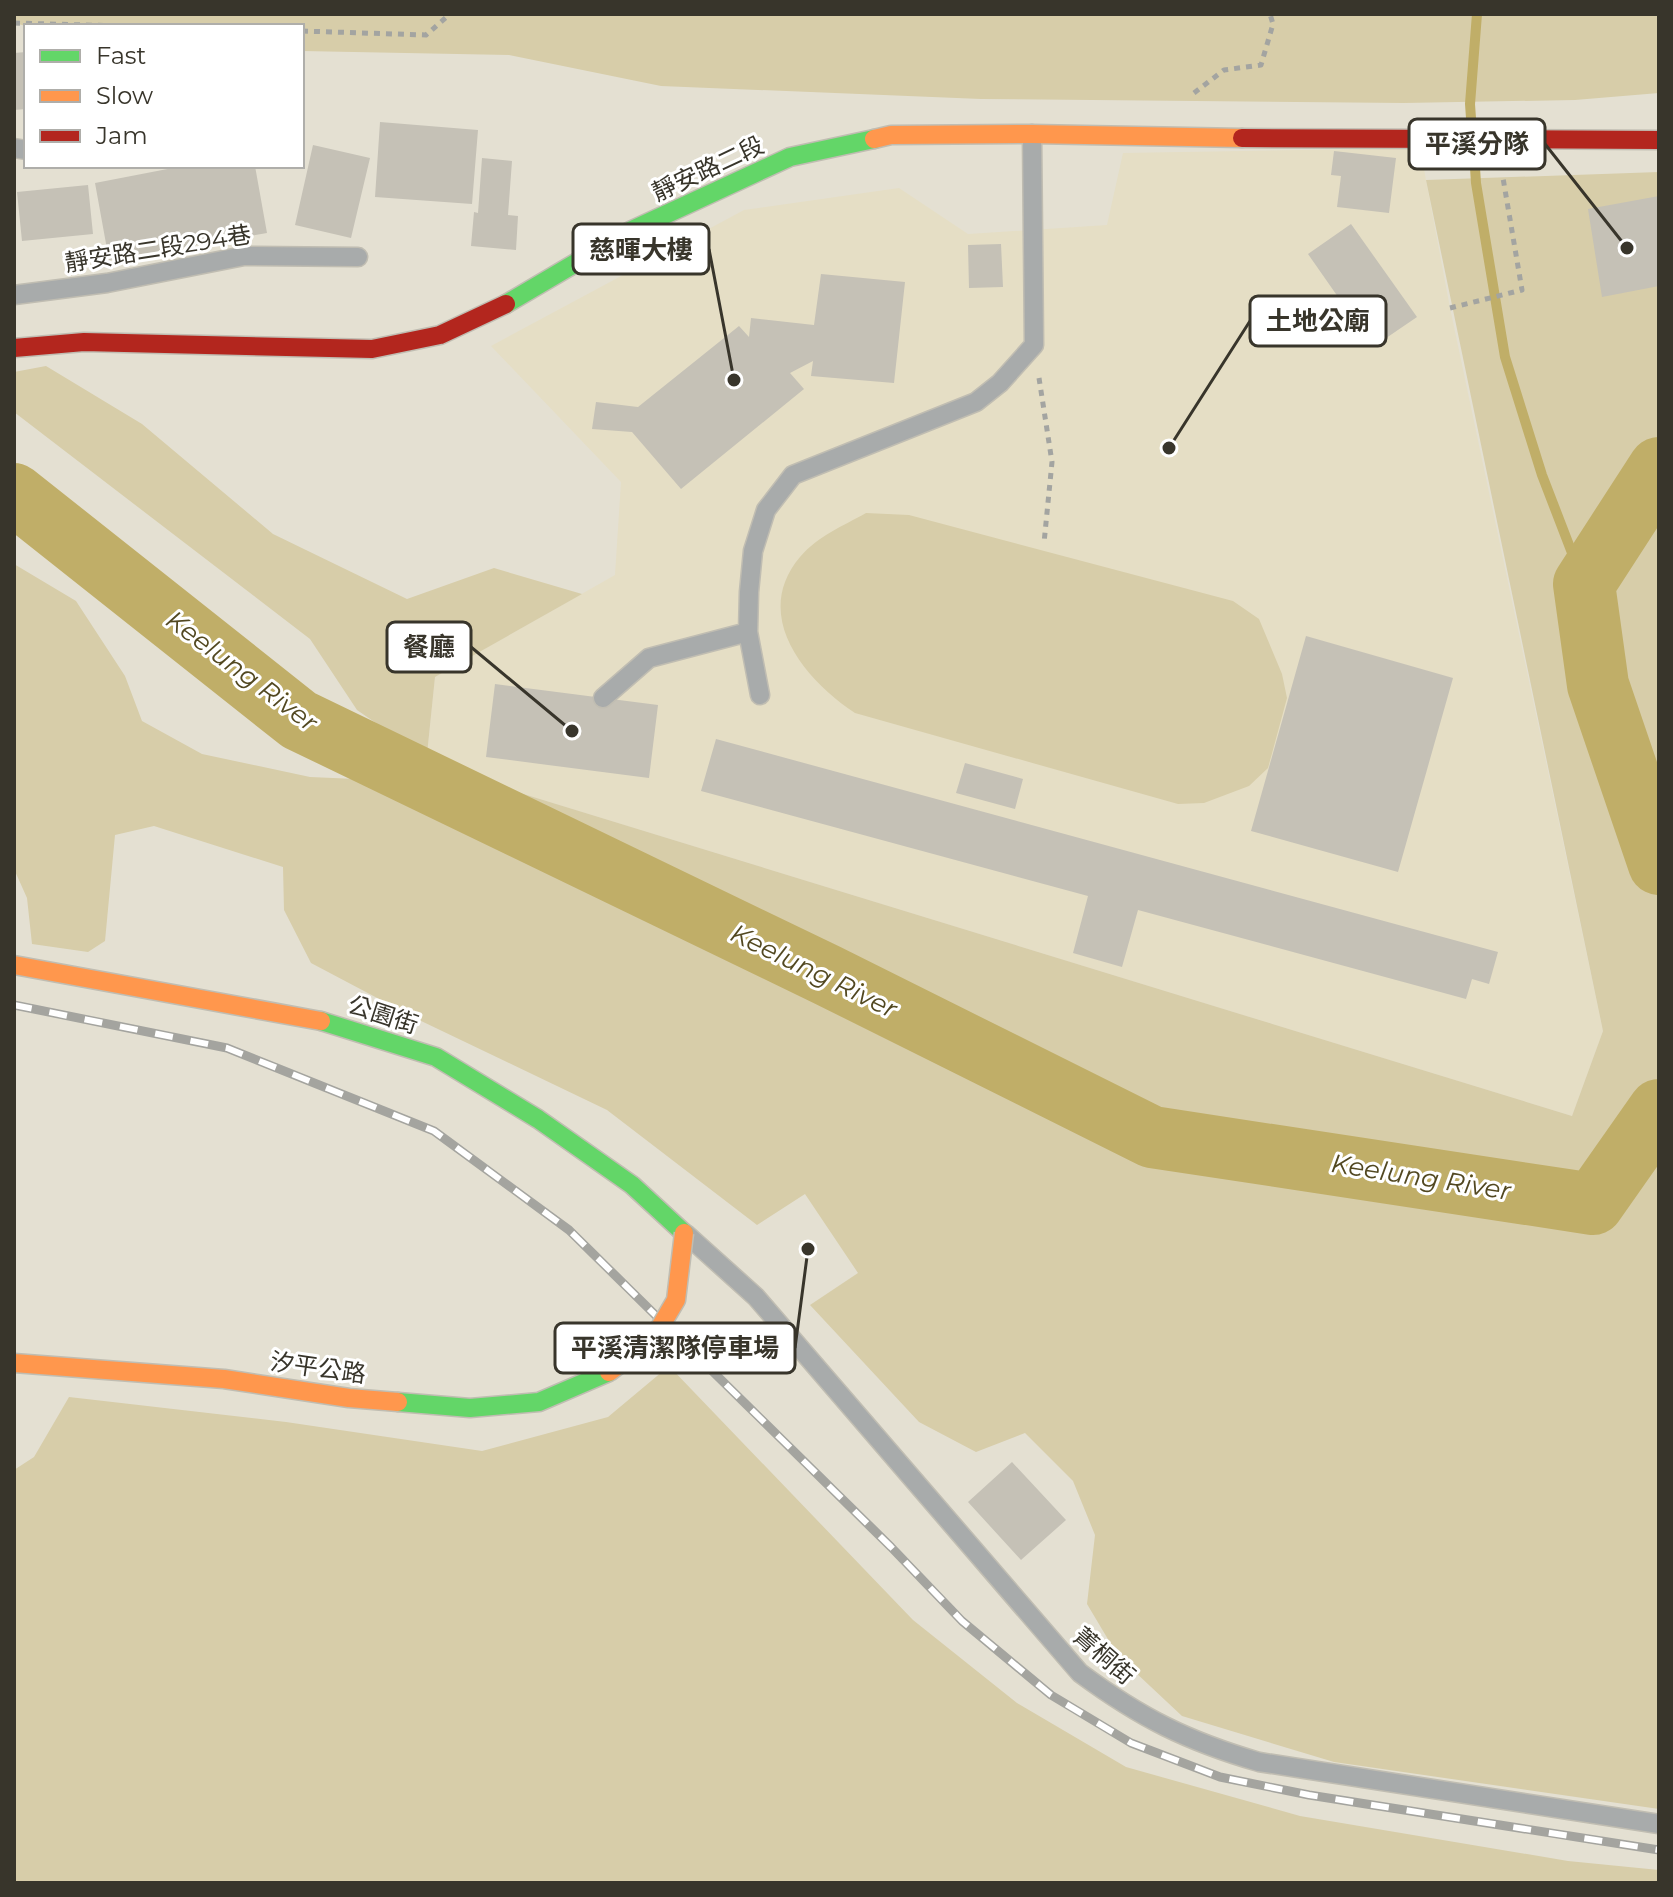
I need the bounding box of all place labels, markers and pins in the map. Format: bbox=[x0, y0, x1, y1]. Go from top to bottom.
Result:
callout: 平溪分隊 bbox=[1409, 119, 1545, 169]
callout: 慈暉大樓 bbox=[573, 224, 709, 274]
callout: 土地公廟 bbox=[1250, 296, 1386, 346]
callout: 餐廳 bbox=[387, 622, 471, 672]
callout: 平溪清潔隊停車場 bbox=[555, 1323, 795, 1373]

